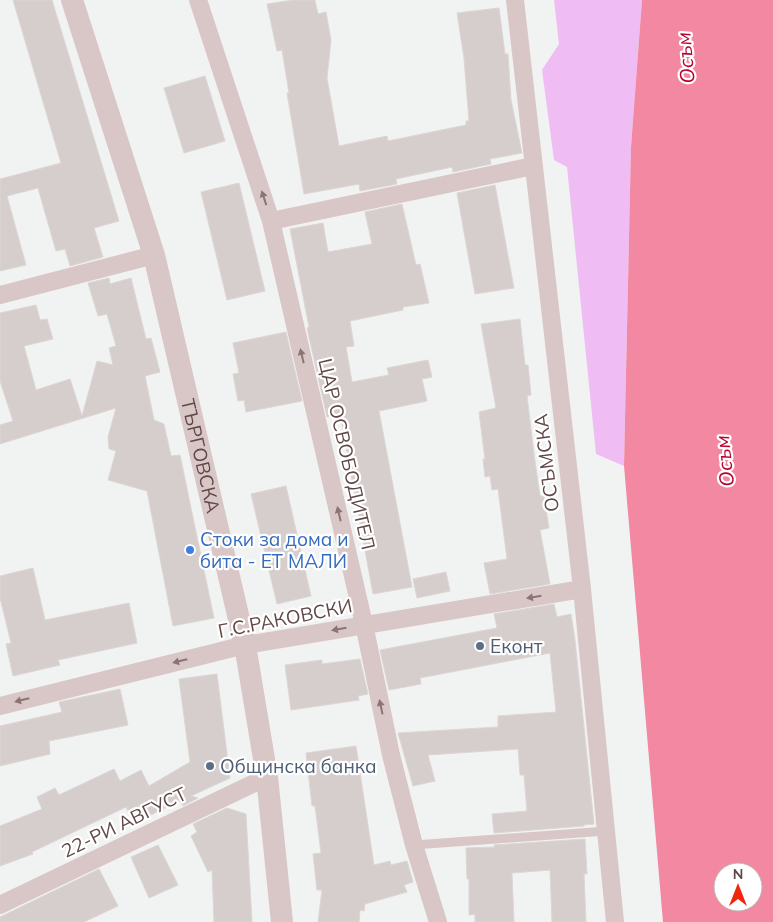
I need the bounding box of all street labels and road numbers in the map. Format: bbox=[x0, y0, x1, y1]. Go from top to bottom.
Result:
street label: ЦАР ОСВОБОДИТЕЛ bbox=[313, 356, 381, 552]
street label: ТЪРГОВСКА bbox=[176, 396, 226, 515]
street label: ОСЪМСКА bbox=[528, 413, 564, 513]
street label: Г.С.РАКОВСКИ bbox=[216, 593, 354, 643]
street label: 22-РИ АВГУСТ bbox=[58, 781, 191, 863]

